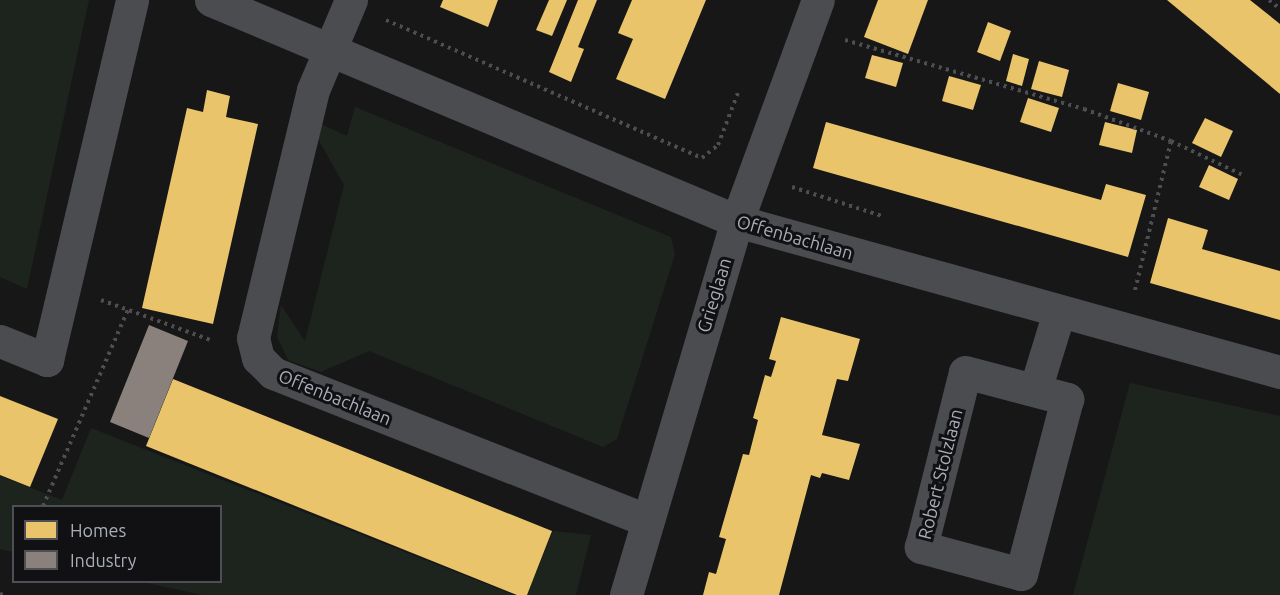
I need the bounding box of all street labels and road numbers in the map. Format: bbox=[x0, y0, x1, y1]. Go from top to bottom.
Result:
street label: Offenbachlaan bbox=[734, 210, 856, 264]
street label: Grieglaan bbox=[692, 255, 736, 335]
street label: Offenbachlaan bbox=[275, 365, 395, 429]
street label: Robert Stolzlaan bbox=[913, 406, 967, 542]

